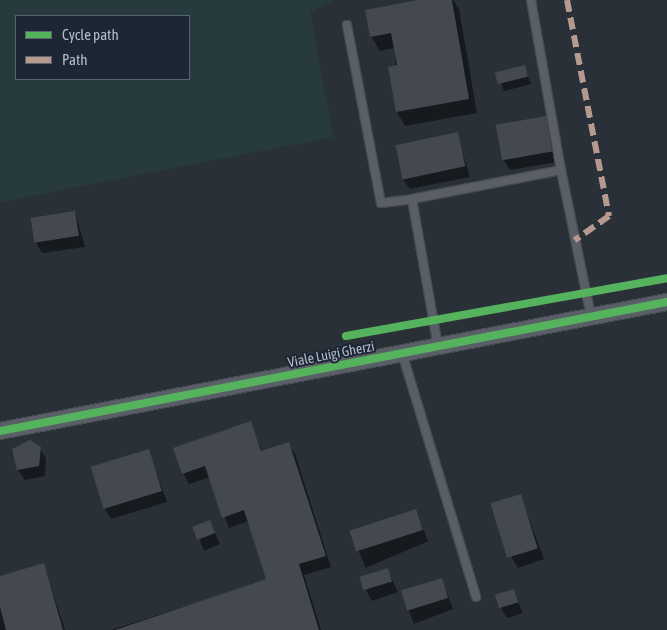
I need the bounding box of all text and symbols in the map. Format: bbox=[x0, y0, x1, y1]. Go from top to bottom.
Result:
legend bbox=[15, 15, 190, 80]
text: Cycle path bbox=[62, 26, 119, 43]
text: Path bbox=[62, 51, 88, 68]
street label: Viale Luigi Gherzi bbox=[286, 337, 376, 371]

